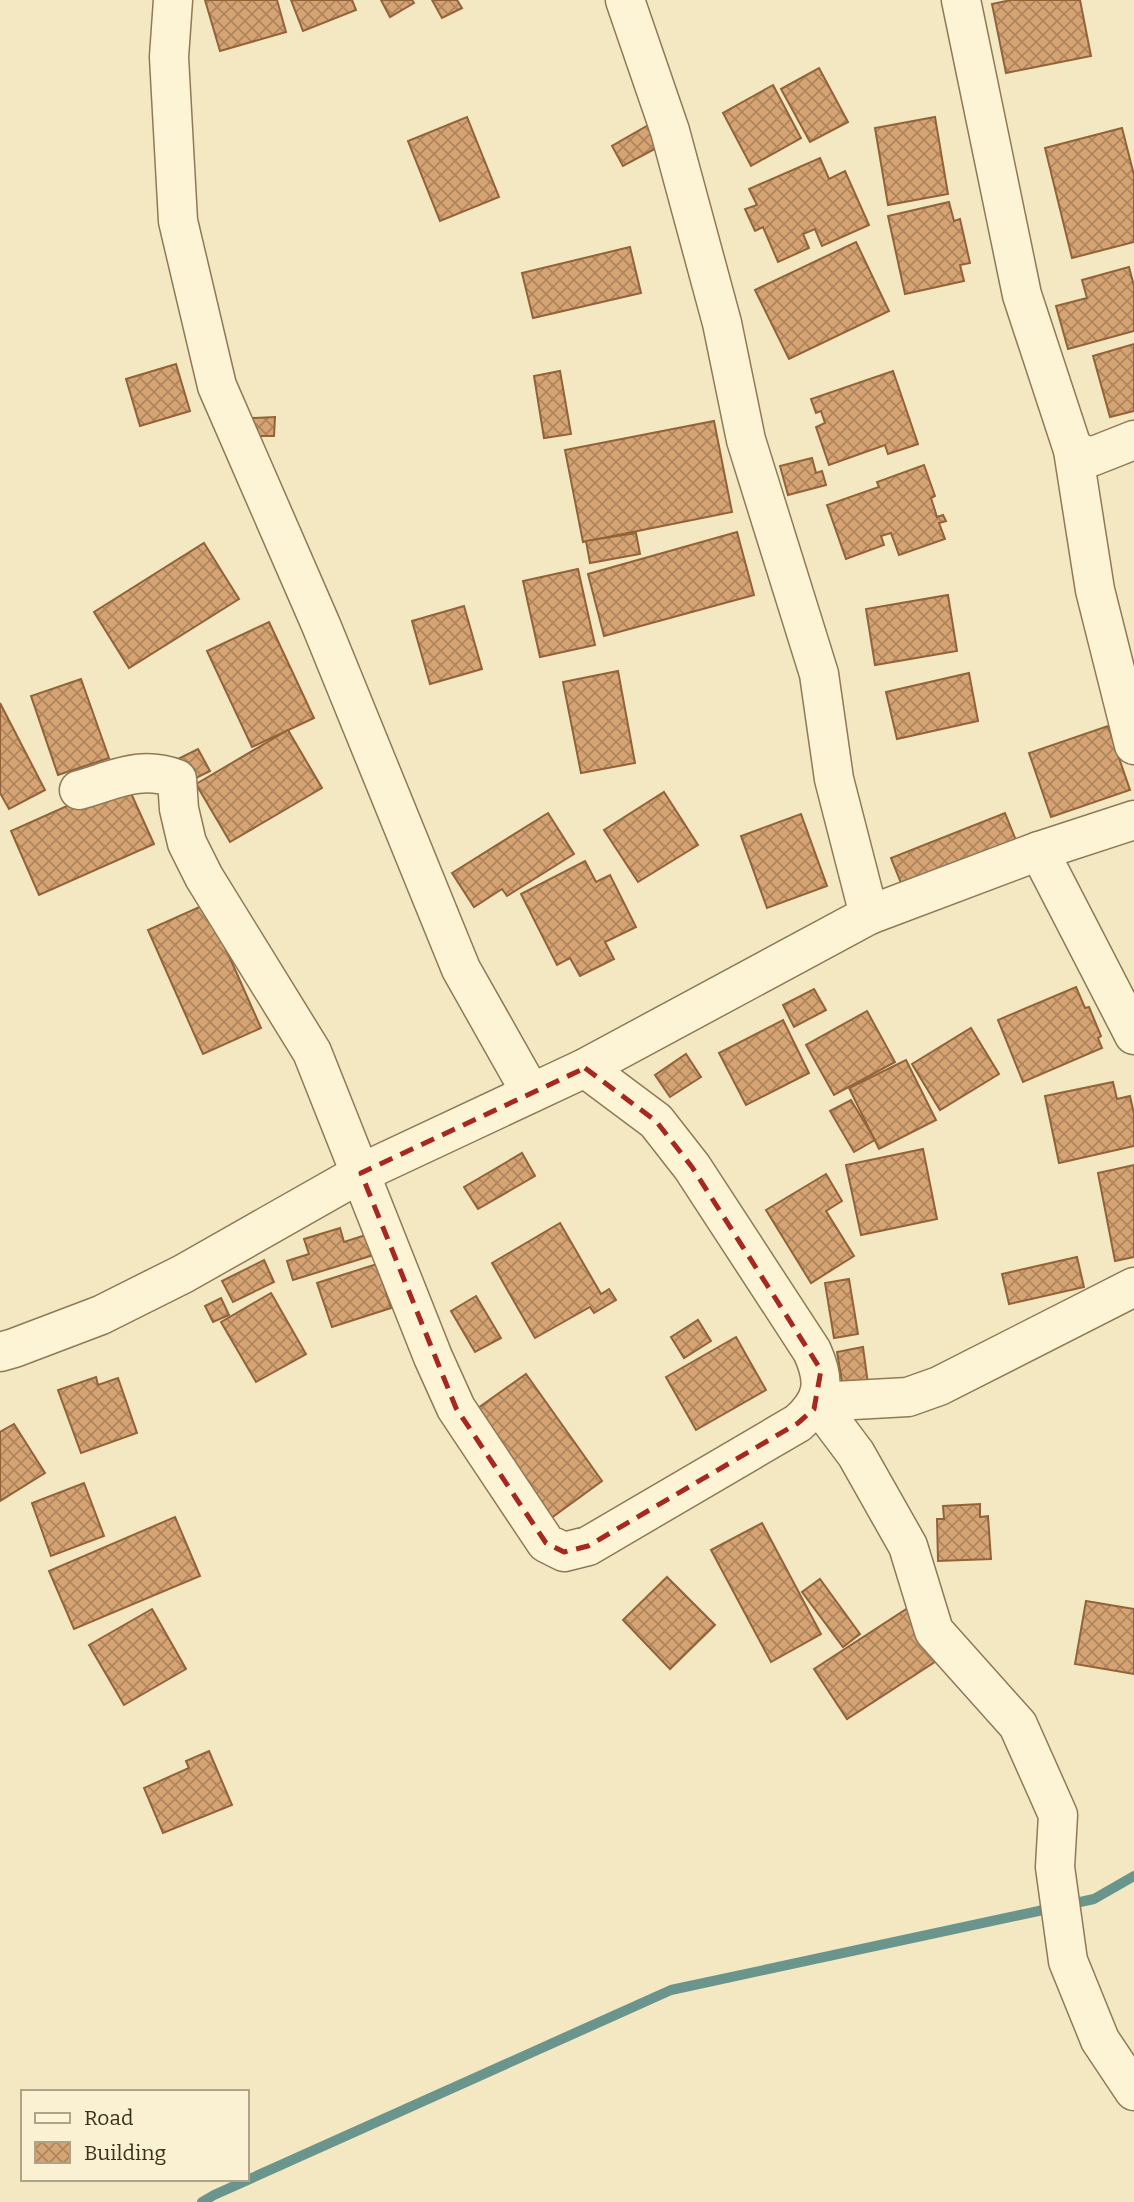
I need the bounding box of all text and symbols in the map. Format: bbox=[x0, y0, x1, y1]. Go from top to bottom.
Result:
legend bbox=[21, 2090, 248, 2181]
text: Road bbox=[84, 2105, 133, 2131]
text: Building bbox=[84, 2140, 167, 2166]

